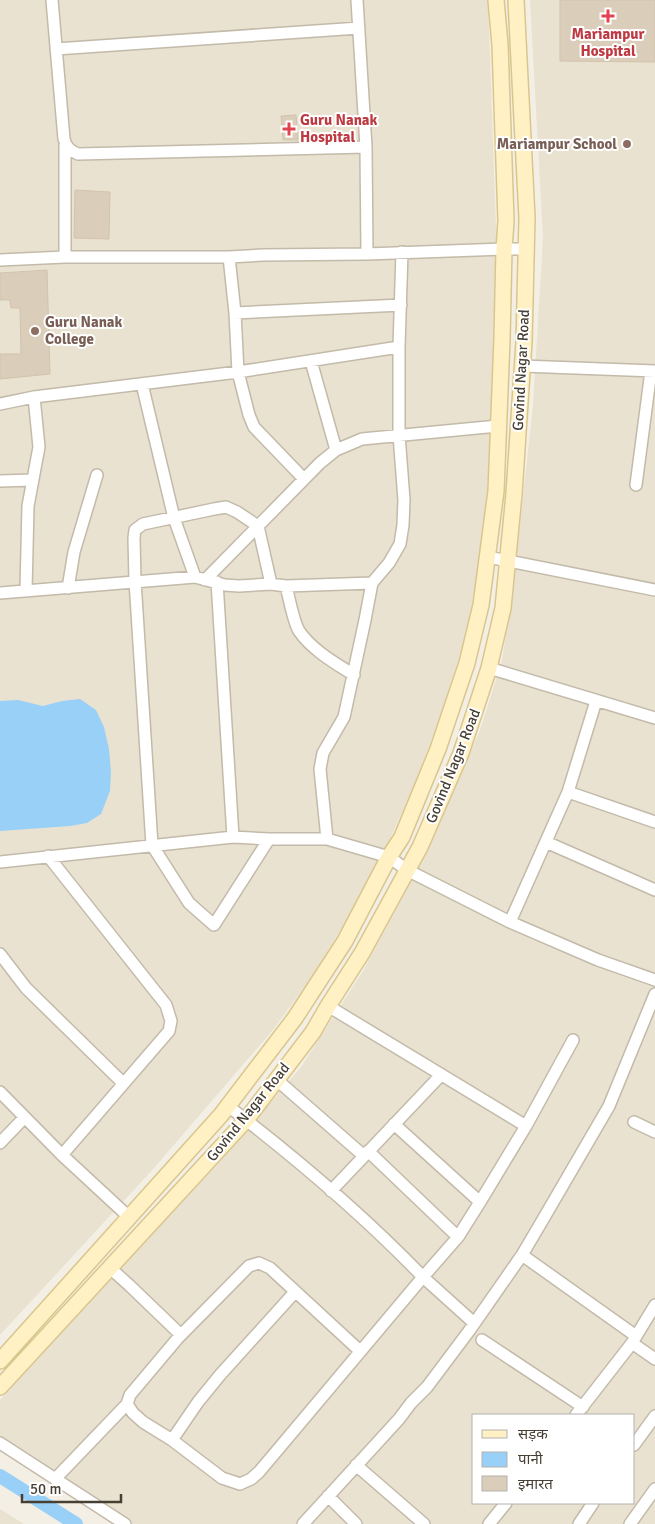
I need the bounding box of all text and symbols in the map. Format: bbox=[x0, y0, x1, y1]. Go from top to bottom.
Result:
marker: Mariampur Hospital bbox=[601, 9, 615, 23]
place label: Mariampur Hospital bbox=[572, 25, 645, 60]
place label: Guru Nanak Hospital bbox=[300, 111, 378, 146]
marker: Guru Nanak Hospital bbox=[282, 122, 296, 136]
place label: Mariampur School bbox=[497, 135, 617, 153]
marker: Mariampur School bbox=[621, 138, 633, 150]
street label: Govind Nagar Road bbox=[509, 309, 533, 431]
place label: Guru Nanak College bbox=[45, 313, 123, 348]
marker: Guru Nanak College bbox=[29, 325, 41, 337]
street label: Govind Nagar Road bbox=[422, 706, 484, 826]
street label: Govind Nagar Road bbox=[203, 1059, 293, 1165]
legend bbox=[472, 1414, 635, 1504]
text: सड़क bbox=[518, 1425, 548, 1443]
text: पानी bbox=[518, 1450, 544, 1468]
scale bar bbox=[22, 1472, 121, 1504]
text: इमारत bbox=[518, 1475, 553, 1493]
text: 50 m bbox=[30, 1480, 61, 1498]

